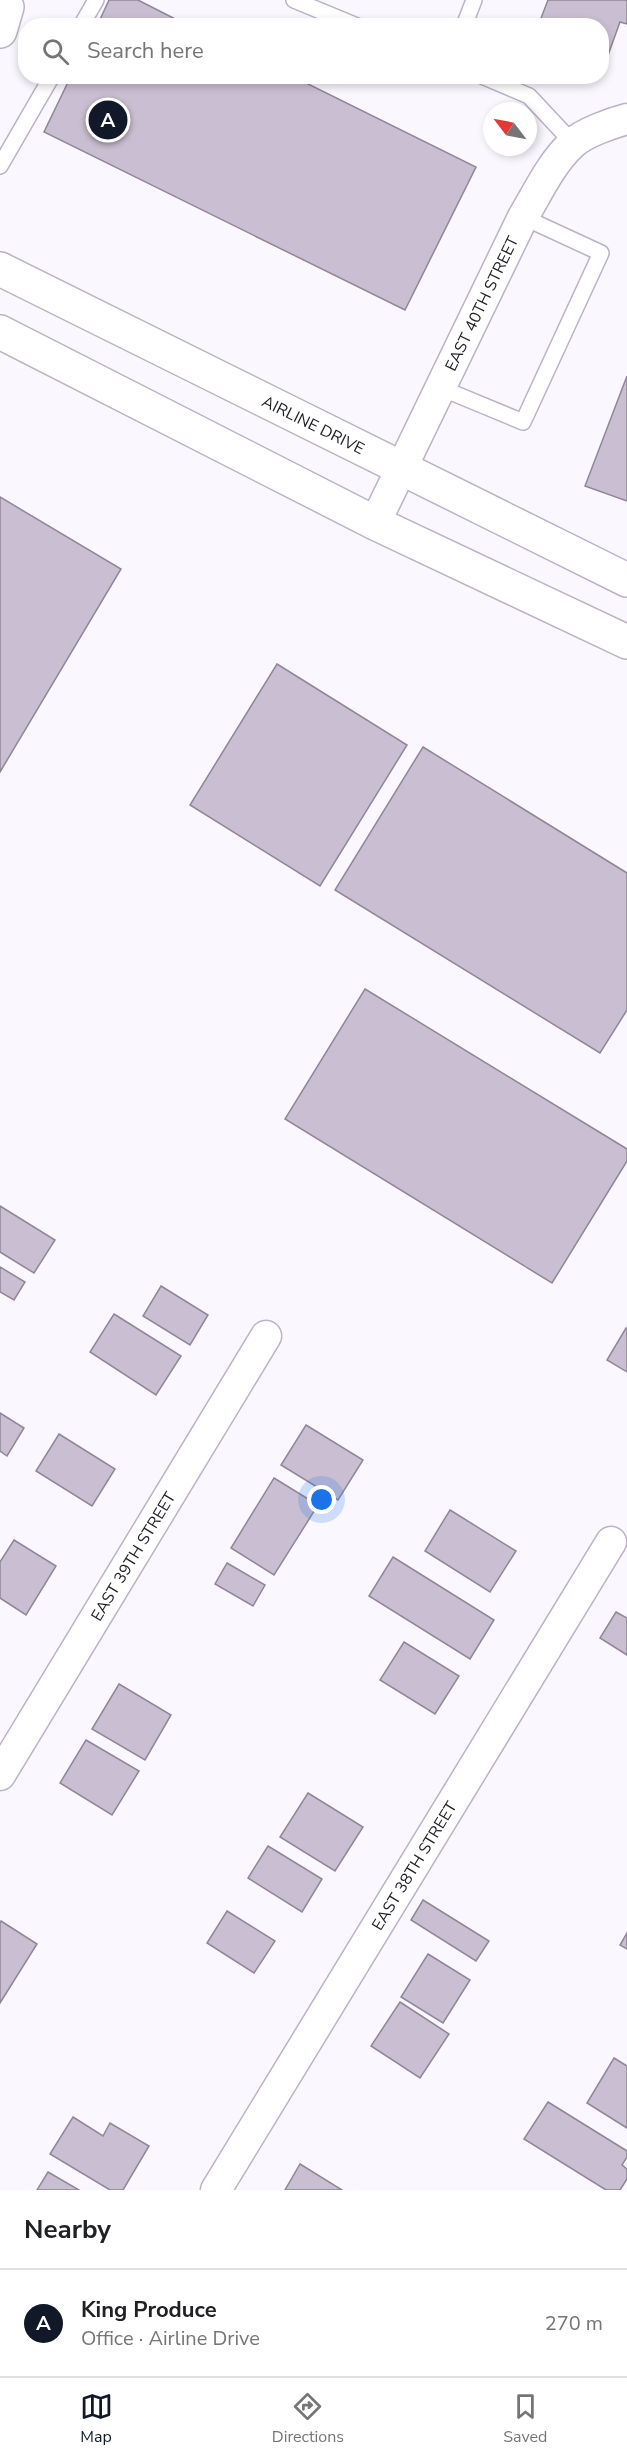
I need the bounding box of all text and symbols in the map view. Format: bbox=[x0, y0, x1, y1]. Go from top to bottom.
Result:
search box bbox=[18, 18, 609, 84]
icon: search bbox=[39, 35, 72, 68]
text: Search here bbox=[87, 36, 204, 66]
pin: A bbox=[88, 98, 128, 142]
north arrow bbox=[483, 102, 537, 156]
street label: EAST 40TH STREET bbox=[440, 232, 524, 375]
street label: AIRLINE DRIVE bbox=[258, 391, 368, 460]
your location bbox=[307, 1485, 336, 1514]
street label: EAST 39TH STREET bbox=[86, 1488, 181, 1625]
street label: EAST 38TH STREET bbox=[367, 1797, 463, 1935]
text: Nearby bbox=[24, 2212, 111, 2247]
text: King Produce bbox=[81, 2295, 217, 2325]
text: A bbox=[36, 2310, 51, 2337]
text: 270 m bbox=[545, 2310, 603, 2337]
text: Office · Airline Drive bbox=[81, 2325, 260, 2352]
tab: Map bbox=[80, 2390, 113, 2448]
tab: Directions bbox=[272, 2390, 344, 2448]
tab: Saved bbox=[503, 2390, 547, 2448]

